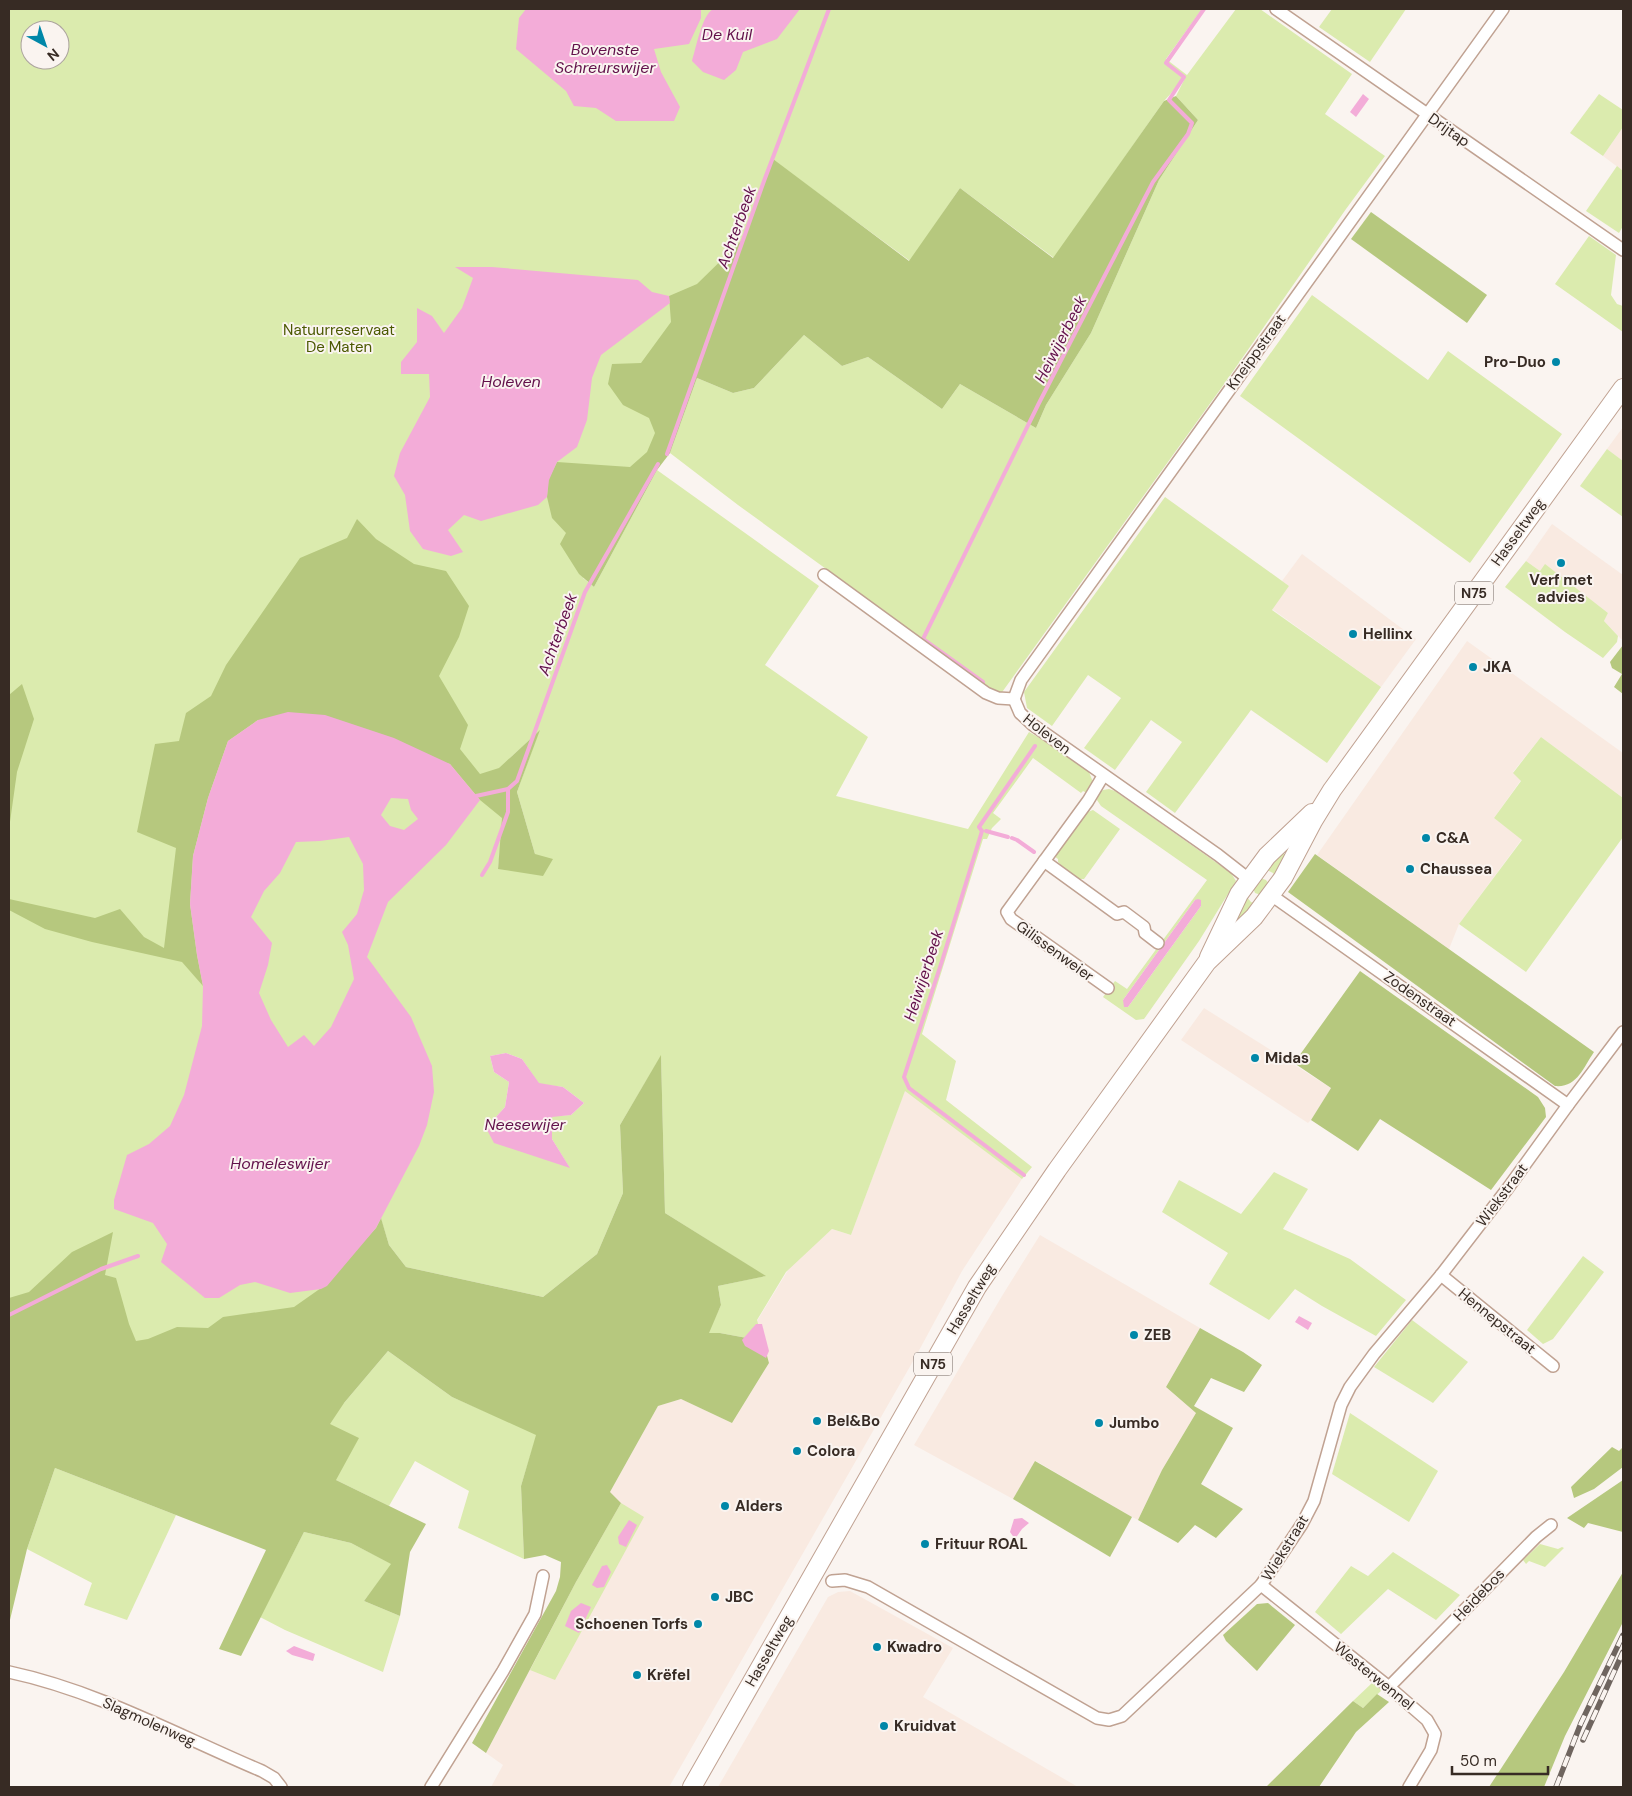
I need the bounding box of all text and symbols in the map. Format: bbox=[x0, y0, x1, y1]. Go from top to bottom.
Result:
north arrow bbox=[20, 20, 70, 70]
water label: De Kuil bbox=[702, 24, 753, 45]
water label: Bovenste Schreurswijer bbox=[555, 39, 656, 78]
text: N bbox=[44, 45, 63, 65]
street label: Drijtap bbox=[1424, 108, 1474, 152]
water label: Achterbeek bbox=[712, 182, 761, 272]
water label: Heiwijerbeek bbox=[1029, 291, 1092, 387]
street label: Kneippstraat bbox=[1222, 310, 1290, 394]
park label: Natuurreservaat De Maten bbox=[283, 320, 395, 357]
place label: Pro-Duo bbox=[1484, 352, 1546, 372]
marker: Pro-Duo bbox=[1550, 356, 1562, 368]
water label: Holeven bbox=[481, 371, 541, 392]
street label: Hasseltweg bbox=[1487, 494, 1549, 570]
marker: Verf met advies bbox=[1555, 557, 1567, 569]
place label: Verf met advies bbox=[1529, 570, 1593, 607]
road number: N75 bbox=[1455, 582, 1493, 604]
water label: Achterbeek bbox=[533, 589, 582, 679]
place label: Hellinx bbox=[1363, 624, 1413, 644]
marker: Hellinx bbox=[1347, 628, 1359, 640]
place label: JKA bbox=[1483, 657, 1512, 677]
marker: JKA bbox=[1467, 661, 1479, 673]
street label: Holeven bbox=[1019, 709, 1075, 759]
place label: C&A bbox=[1436, 828, 1470, 848]
marker: C&A bbox=[1420, 832, 1432, 844]
place label: Chaussea bbox=[1420, 859, 1492, 879]
marker: Chaussea bbox=[1404, 863, 1416, 875]
street label: Gilissenweier bbox=[1012, 916, 1098, 986]
water label: Heiwijerbeek bbox=[899, 926, 948, 1024]
street label: Zodenstraat bbox=[1380, 967, 1460, 1031]
place label: Midas bbox=[1265, 1048, 1309, 1068]
marker: Midas bbox=[1249, 1052, 1261, 1064]
water label: Neesewijer bbox=[484, 1114, 567, 1135]
water label: Homeleswijer bbox=[230, 1153, 331, 1174]
street label: Wiekstraat bbox=[1472, 1159, 1532, 1231]
street label: Hasseltweg bbox=[942, 1260, 1000, 1338]
street label: Hennepstraat bbox=[1454, 1283, 1540, 1359]
place label: ZEB bbox=[1144, 1325, 1171, 1345]
marker: ZEB bbox=[1128, 1329, 1140, 1341]
road number: N75 bbox=[914, 1352, 952, 1376]
place label: Bel&Bo bbox=[827, 1411, 880, 1431]
place label: Jumbo bbox=[1109, 1413, 1159, 1433]
marker: Bel&Bo bbox=[811, 1415, 823, 1427]
marker: Jumbo bbox=[1093, 1417, 1105, 1429]
place label: Colora bbox=[807, 1441, 855, 1461]
marker: Colora bbox=[791, 1445, 803, 1457]
place label: Alders bbox=[735, 1496, 783, 1516]
marker: Alders bbox=[719, 1500, 731, 1512]
street label: Wiekstraat bbox=[1257, 1511, 1313, 1585]
place label: Frituur ROAL bbox=[935, 1534, 1028, 1554]
marker: Frituur ROAL bbox=[919, 1538, 931, 1550]
street label: Heidebos bbox=[1449, 1564, 1509, 1626]
place label: JBC bbox=[725, 1587, 754, 1607]
marker: JBC bbox=[709, 1591, 721, 1603]
street label: Hasseltweg bbox=[741, 1612, 797, 1690]
place label: Schoenen Torfs bbox=[575, 1614, 688, 1634]
marker: Schoenen Torfs bbox=[692, 1618, 704, 1630]
place label: Kwadro bbox=[887, 1637, 942, 1657]
street label: Westerwennel bbox=[1330, 1637, 1418, 1715]
marker: Kwadro bbox=[871, 1641, 883, 1653]
place label: Krëfel bbox=[647, 1665, 690, 1685]
marker: Krëfel bbox=[631, 1669, 643, 1681]
street label: Slagmolenweg bbox=[100, 1693, 198, 1751]
place label: Kruidvat bbox=[894, 1716, 956, 1736]
marker: Kruidvat bbox=[878, 1720, 890, 1732]
scale bar bbox=[1452, 1744, 1548, 1776]
text: 50 m bbox=[1460, 1751, 1497, 1771]

